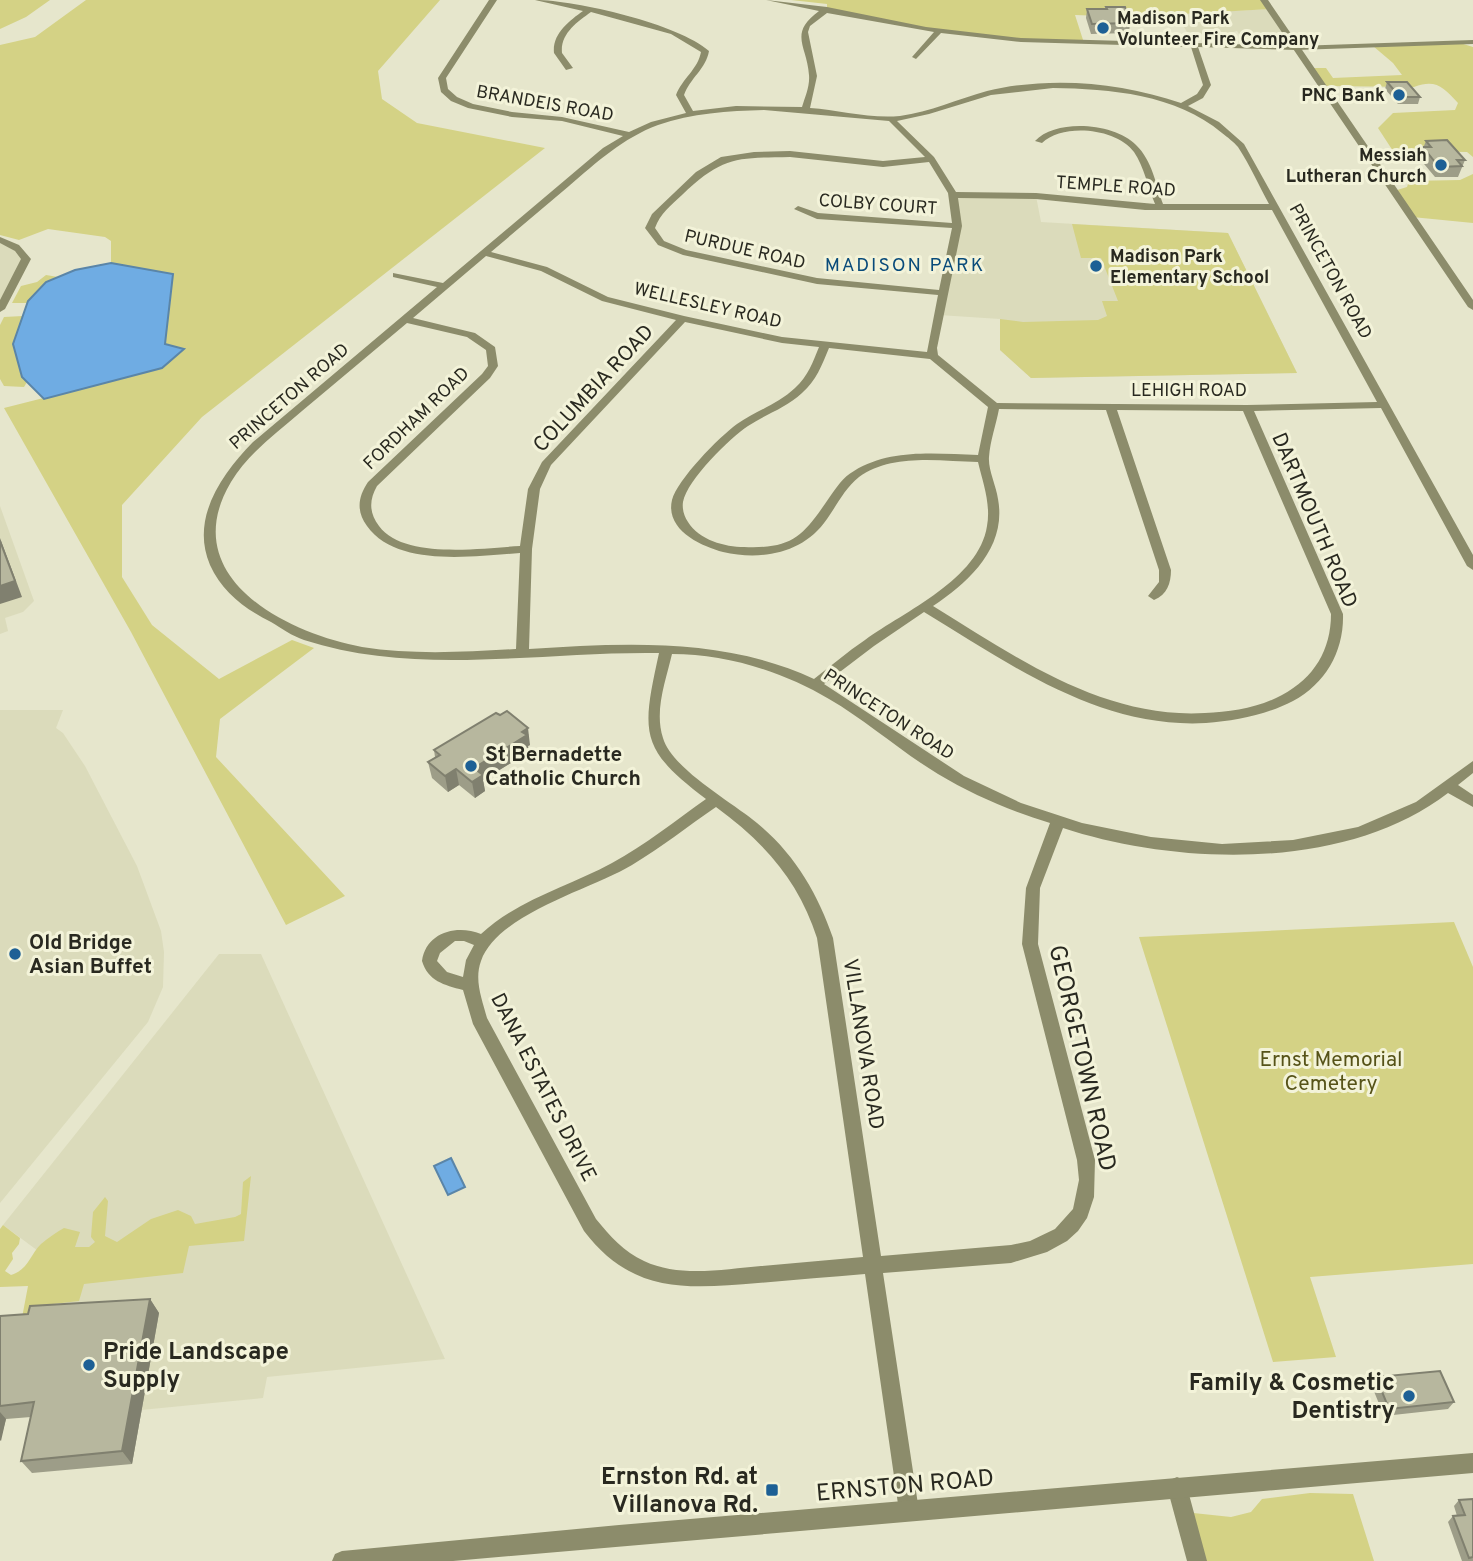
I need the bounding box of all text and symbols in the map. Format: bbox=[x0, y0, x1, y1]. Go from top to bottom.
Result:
place label: Madison Park Volunteer Fire Company bbox=[1117, 8, 1319, 52]
marker: Madison Park Volunteer Fire Company bbox=[1095, 20, 1111, 36]
street label: BRANDEIS ROAD bbox=[474, 81, 615, 128]
place label: PNC Bank bbox=[1301, 85, 1385, 108]
marker: PNC Bank bbox=[1391, 87, 1407, 103]
place label: Messiah Lutheran Church bbox=[1286, 145, 1427, 189]
marker: Messiah Lutheran Church bbox=[1433, 157, 1449, 173]
street label: TEMPLE ROAD bbox=[1055, 172, 1177, 203]
street label: COLBY COURT bbox=[818, 190, 938, 221]
street label: PRINCETON ROAD bbox=[1283, 200, 1376, 344]
street label: PURDUE ROAD bbox=[682, 225, 808, 276]
place label: Madison Park Elementary School bbox=[1110, 246, 1269, 290]
district label: MADISON PARK bbox=[825, 254, 985, 278]
marker: Madison Park Elementary School bbox=[1088, 258, 1104, 274]
street label: WELLESLEY ROAD bbox=[631, 278, 784, 335]
street label: COLUMBIA ROAD bbox=[528, 319, 660, 459]
street label: PRINCETON ROAD bbox=[225, 339, 355, 456]
street label: FORDHAM ROAD bbox=[359, 363, 475, 475]
street label: LEHIGH ROAD bbox=[1131, 380, 1247, 403]
street label: DARTMOUTH ROAD bbox=[1264, 429, 1363, 612]
street label: PRINCETON ROAD bbox=[818, 664, 958, 766]
place label: St Bernadette Catholic Church bbox=[485, 742, 641, 793]
marker: St Bernadette Catholic Church bbox=[463, 758, 479, 774]
place label: Old Bridge Asian Buffet bbox=[29, 930, 152, 981]
street label: GEORGETOWN ROAD bbox=[1040, 942, 1122, 1175]
marker: Old Bridge Asian Buffet bbox=[7, 946, 23, 962]
street label: VILLANOVA ROAD bbox=[836, 957, 889, 1132]
street label: DANA ESTATES DRIVE bbox=[483, 989, 602, 1187]
park label: Ernst Memorial Cemetery bbox=[1260, 1047, 1402, 1098]
place label: Pride Landscape Supply bbox=[103, 1338, 289, 1396]
marker: Pride Landscape Supply bbox=[81, 1357, 97, 1373]
place label: Family & Cosmetic Dentistry bbox=[1189, 1369, 1395, 1427]
marker: Family & Cosmetic Dentistry bbox=[1401, 1388, 1417, 1404]
place label: Ernston Rd. at Villanova Rd. bbox=[601, 1463, 758, 1521]
street label: ERNSTON ROAD bbox=[815, 1464, 995, 1510]
marker: Ernston Rd. at Villanova Rd. bbox=[764, 1482, 780, 1498]

